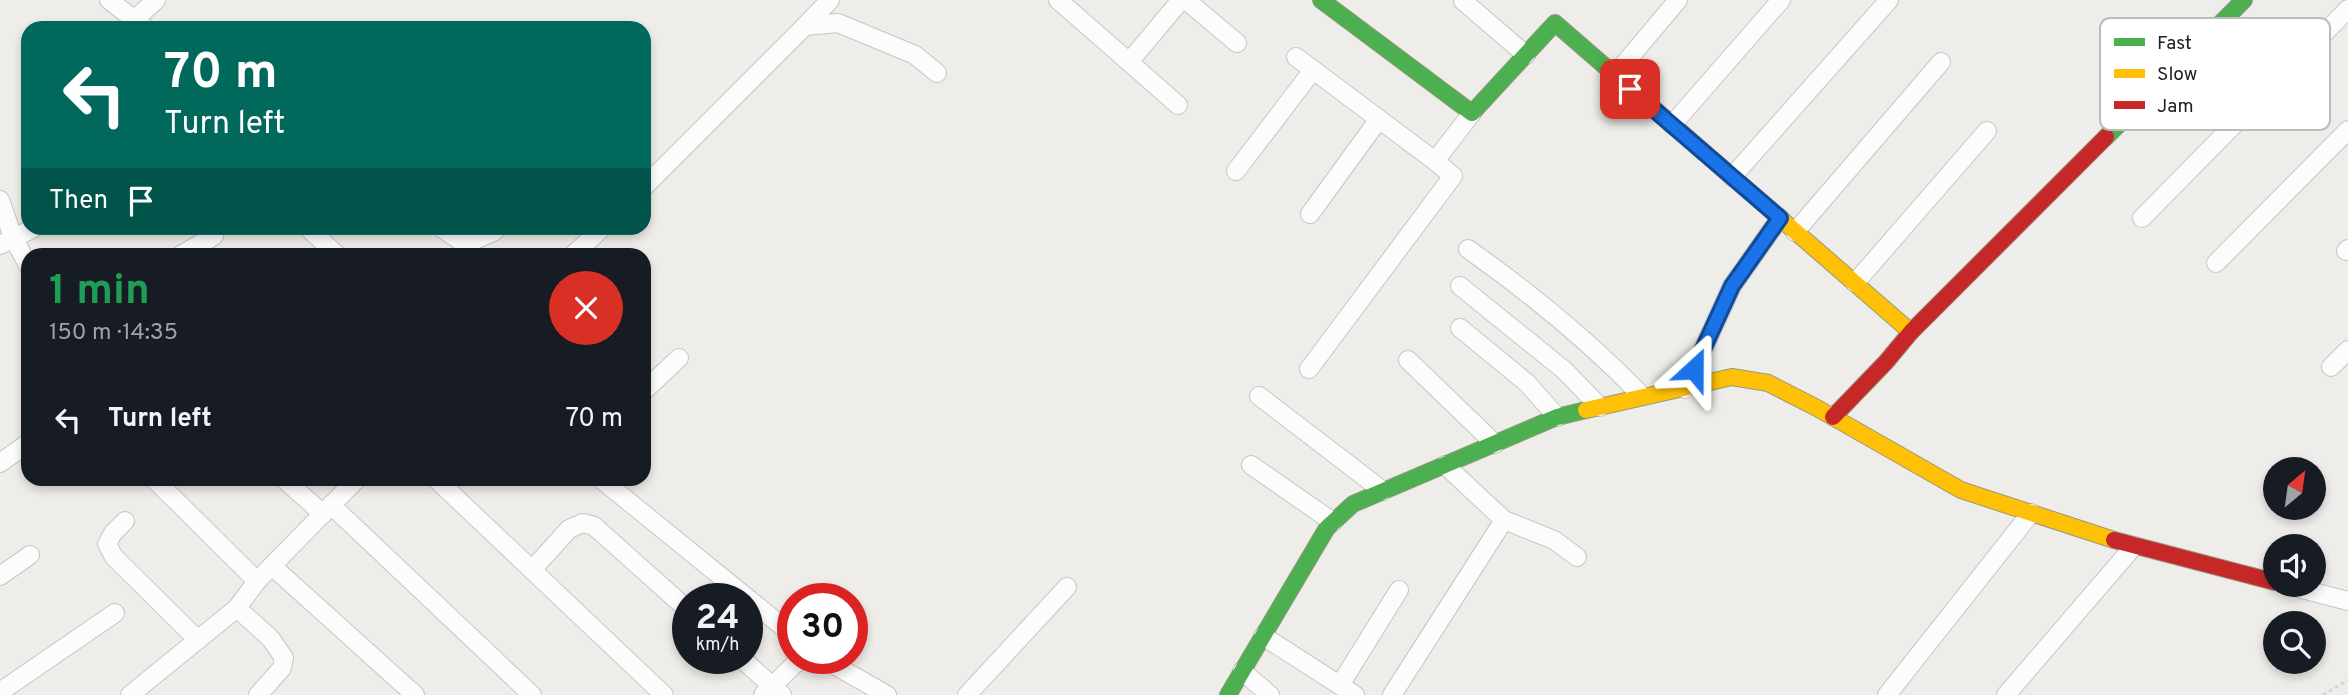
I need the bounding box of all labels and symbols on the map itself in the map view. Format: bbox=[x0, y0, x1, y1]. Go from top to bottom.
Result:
legend bbox=[2100, 18, 2330, 130]
text: Fast bbox=[2157, 32, 2192, 56]
pin bbox=[1600, 59, 1660, 119]
text: Slow bbox=[2157, 63, 2197, 87]
text: Jam bbox=[2157, 95, 2194, 119]
position arrow bbox=[1657, 332, 1731, 406]
north arrow bbox=[2263, 457, 2326, 520]
speed limit sign: 30 bbox=[777, 583, 868, 674]

